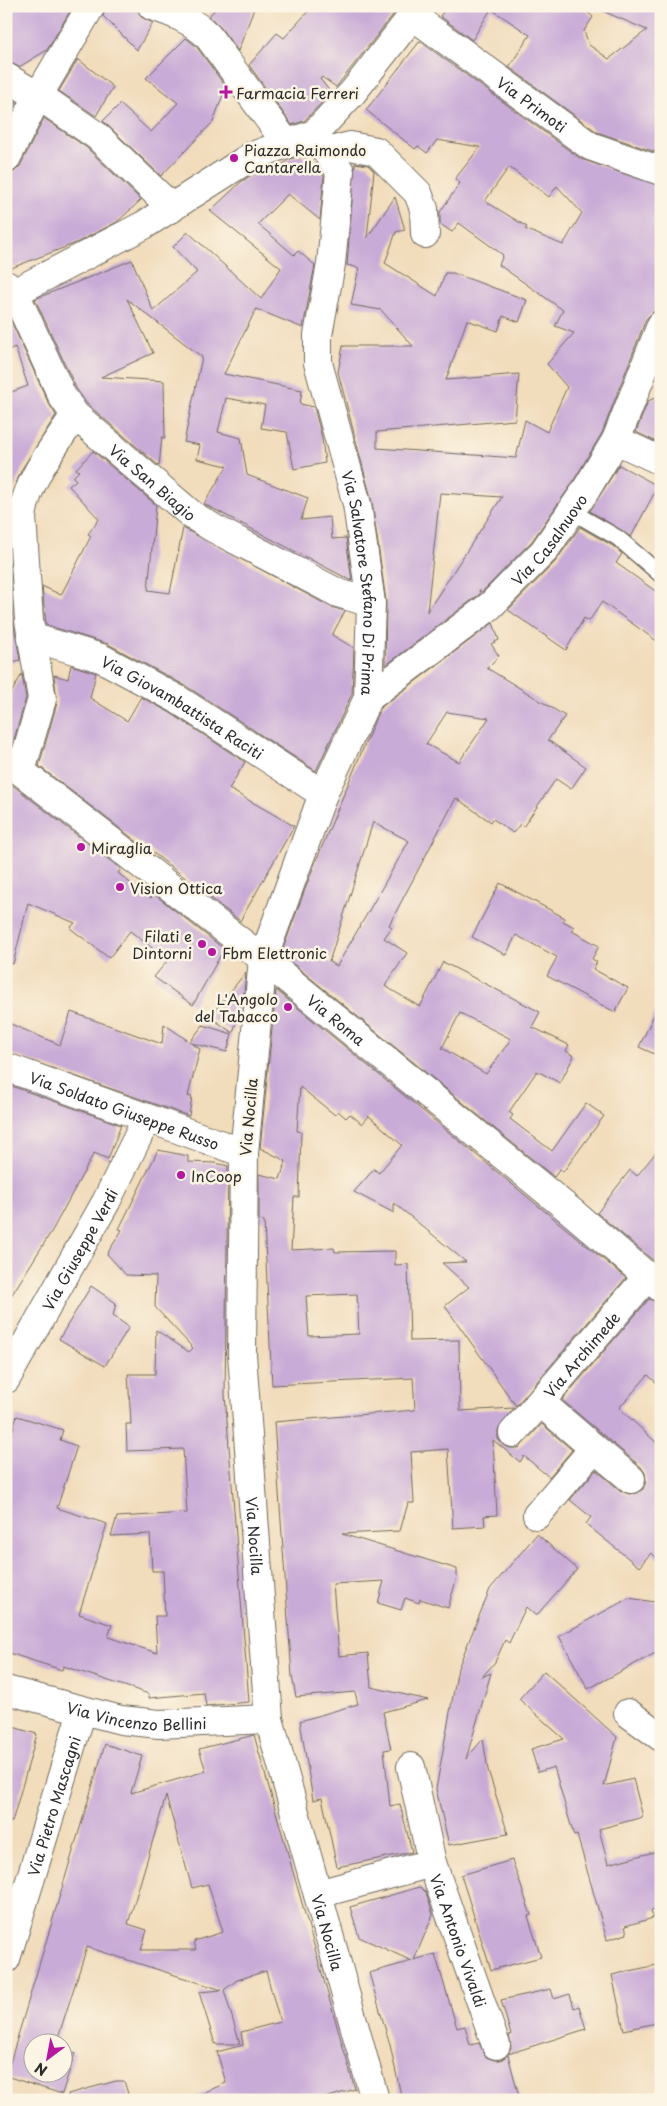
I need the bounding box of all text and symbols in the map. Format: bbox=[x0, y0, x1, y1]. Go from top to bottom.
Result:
street label: Via Primoti bbox=[492, 70, 572, 137]
place label: Farmacia Ferreri bbox=[236, 81, 359, 104]
marker: Farmacia Ferreri bbox=[220, 86, 232, 98]
place label: Piazza Raimondo Cantarella bbox=[244, 138, 366, 178]
marker: Piazza Raimondo Cantarella bbox=[228, 152, 240, 164]
street label: Via San Biagio bbox=[105, 438, 202, 526]
street label: Via Salvatore Stefano Di Prima bbox=[337, 468, 383, 696]
street label: Via Casalnuovo bbox=[505, 489, 592, 590]
street label: Via Giovambattista Raciti bbox=[97, 649, 268, 764]
place label: Miraglia bbox=[91, 836, 153, 859]
marker: Miraglia bbox=[75, 841, 87, 853]
place label: Vision Ottica bbox=[130, 876, 223, 899]
marker: Vision Ottica bbox=[114, 881, 126, 893]
place label: Filati e Dintorni bbox=[132, 924, 192, 964]
marker: Filati e Dintorni bbox=[196, 938, 208, 950]
place label: Fbm Elettronic bbox=[222, 941, 327, 964]
marker: Fbm Elettronic bbox=[206, 946, 218, 958]
place label: L'Angolo del Tabacco bbox=[195, 987, 278, 1027]
street label: Via Roma bbox=[302, 988, 371, 1050]
marker: L'Angolo del Tabacco bbox=[282, 1001, 294, 1013]
street label: Via Soldato Giuseppe Russo bbox=[26, 1065, 223, 1155]
street label: Via Nocilla bbox=[233, 1076, 263, 1157]
place label: InCoop bbox=[191, 1164, 242, 1187]
marker: InCoop bbox=[175, 1169, 187, 1181]
street label: Via Giuseppe Verdi bbox=[36, 1184, 123, 1314]
street label: Via Archimede bbox=[538, 1306, 625, 1402]
street label: Via Nocilla bbox=[241, 1496, 270, 1576]
street label: Via Vincenzo Bellini bbox=[64, 1695, 207, 1736]
street label: Via Pietro Mascagni bbox=[21, 1733, 85, 1879]
street label: Via Antonio Vivaldi bbox=[425, 1870, 493, 2010]
street label: Via Nocilla bbox=[307, 1891, 350, 1974]
north arrow bbox=[22, 2034, 72, 2084]
text: N bbox=[31, 2058, 51, 2081]

